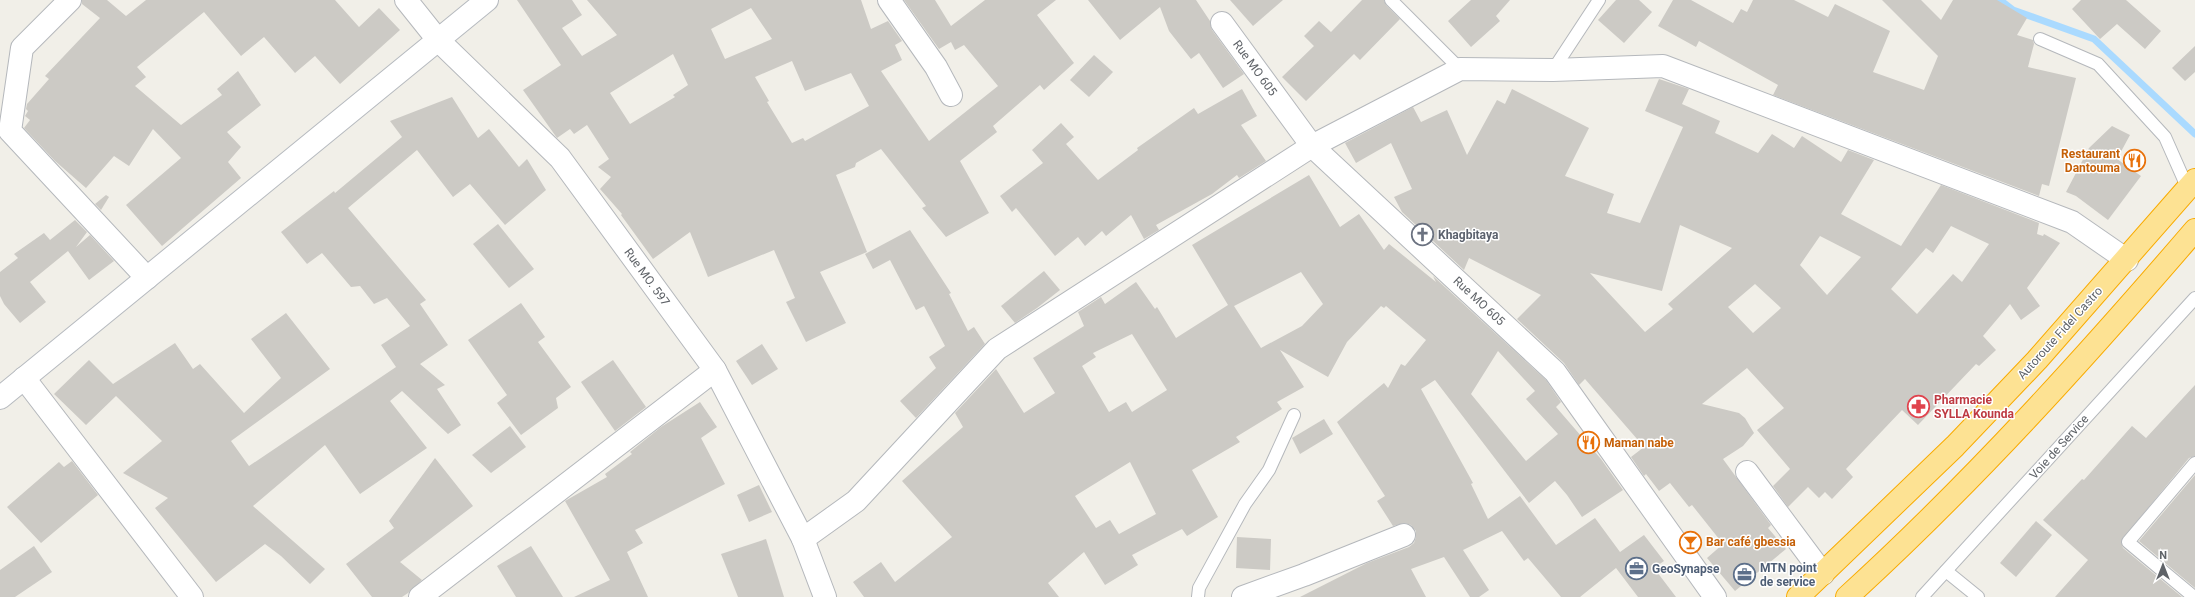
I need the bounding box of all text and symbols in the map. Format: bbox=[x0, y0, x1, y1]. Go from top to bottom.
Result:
street label: Rue MO 605 bbox=[1230, 37, 1280, 99]
place label: Restaurant Dantouma bbox=[2061, 147, 2121, 175]
restaurant icon: Restaurant Dantouma bbox=[2122, 148, 2148, 174]
church icon: Khagbitaya bbox=[1409, 222, 1435, 248]
place label: Khagbitaya bbox=[1438, 228, 1499, 242]
street label: Rue MO. 597 bbox=[621, 245, 673, 309]
street label: Rue MO 605 bbox=[1450, 274, 1508, 329]
street label: Autoroute Fidel Castro bbox=[2015, 284, 2105, 382]
place label: Pharmacie SYLLA Kounda bbox=[1934, 393, 2014, 421]
pharmacy icon: Pharmacie SYLLA Kounda bbox=[1905, 394, 1931, 420]
street label: Voie de Service bbox=[2026, 412, 2092, 482]
restaurant icon: Maman nabe bbox=[1576, 430, 1602, 456]
place label: Maman nabe bbox=[1604, 436, 1674, 450]
bar icon: Bar café gbessia bbox=[1678, 529, 1704, 555]
place label: Bar café gbessia bbox=[1706, 535, 1796, 549]
north arrow bbox=[2143, 545, 2183, 585]
text: N bbox=[2159, 549, 2167, 562]
office icon: GeoSynapse bbox=[1623, 556, 1649, 582]
place label: MTN point de service bbox=[1760, 561, 1817, 589]
place label: GeoSynapse bbox=[1652, 562, 1720, 576]
office icon: MTN point de service bbox=[1732, 562, 1758, 588]

